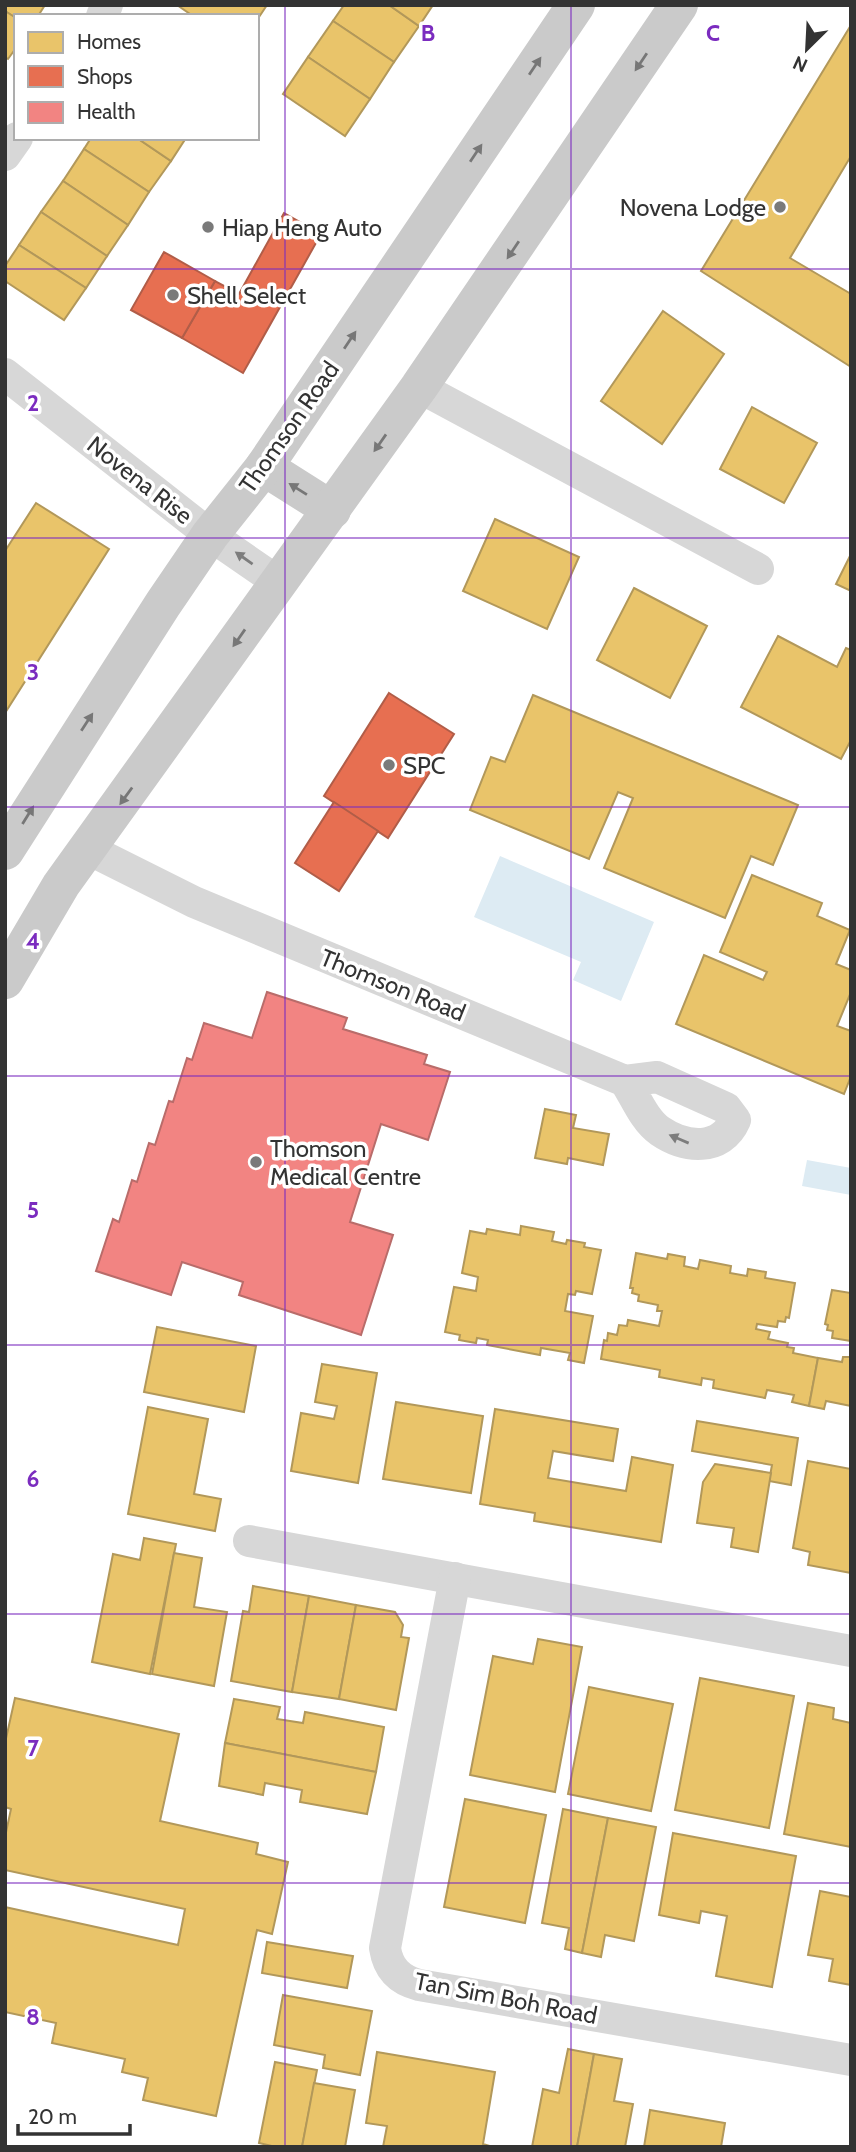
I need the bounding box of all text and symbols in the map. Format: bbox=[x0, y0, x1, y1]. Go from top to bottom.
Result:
legend bbox=[14, 14, 259, 140]
north arrow bbox=[772, 14, 842, 84]
text: B bbox=[421, 19, 435, 47]
text: C bbox=[706, 19, 720, 47]
text: Homes bbox=[77, 29, 141, 54]
text: N bbox=[789, 51, 811, 77]
one-way arrow bbox=[634, 53, 648, 71]
one-way arrow bbox=[529, 56, 542, 76]
text: Shops bbox=[77, 64, 133, 89]
text: Health bbox=[77, 99, 136, 124]
one-way arrow bbox=[469, 144, 483, 162]
place label: Novena Lodge bbox=[620, 193, 766, 222]
marker: Novena Lodge bbox=[772, 199, 788, 215]
place label: Hiap Heng Auto bbox=[222, 213, 382, 242]
marker: Hiap Heng Auto bbox=[200, 219, 216, 235]
one-way arrow bbox=[507, 240, 520, 259]
place label: Shell Select bbox=[187, 281, 306, 310]
marker: Shell Select bbox=[165, 287, 181, 303]
one-way arrow bbox=[343, 331, 357, 349]
street label: Thomson Road bbox=[233, 356, 345, 498]
text: 2 bbox=[27, 389, 39, 417]
street label: Novena Rise bbox=[82, 430, 198, 530]
one-way arrow bbox=[373, 434, 387, 452]
one-way arrow bbox=[289, 482, 308, 495]
one-way arrow bbox=[235, 551, 253, 565]
one-way arrow bbox=[232, 629, 246, 647]
text: 3 bbox=[27, 658, 39, 686]
one-way arrow bbox=[80, 712, 93, 731]
place label: SPC bbox=[403, 751, 446, 780]
marker: SPC bbox=[381, 757, 397, 773]
one-way arrow bbox=[119, 787, 133, 805]
one-way arrow bbox=[21, 805, 34, 825]
text: 4 bbox=[26, 927, 40, 955]
street label: Thomson Road bbox=[316, 943, 470, 1027]
place label: Thomson Medical Centre bbox=[270, 1134, 421, 1191]
one-way arrow bbox=[668, 1134, 689, 1145]
marker: Thomson Medical Centre bbox=[248, 1154, 264, 1170]
text: 5 bbox=[27, 1196, 39, 1224]
text: 6 bbox=[27, 1465, 39, 1493]
text: 7 bbox=[27, 1734, 39, 1762]
street label: Tan Sim Boh Road bbox=[412, 1966, 600, 2030]
text: 8 bbox=[26, 2003, 40, 2031]
scale bar bbox=[18, 2092, 130, 2136]
text: 20 m bbox=[28, 2104, 77, 2129]

